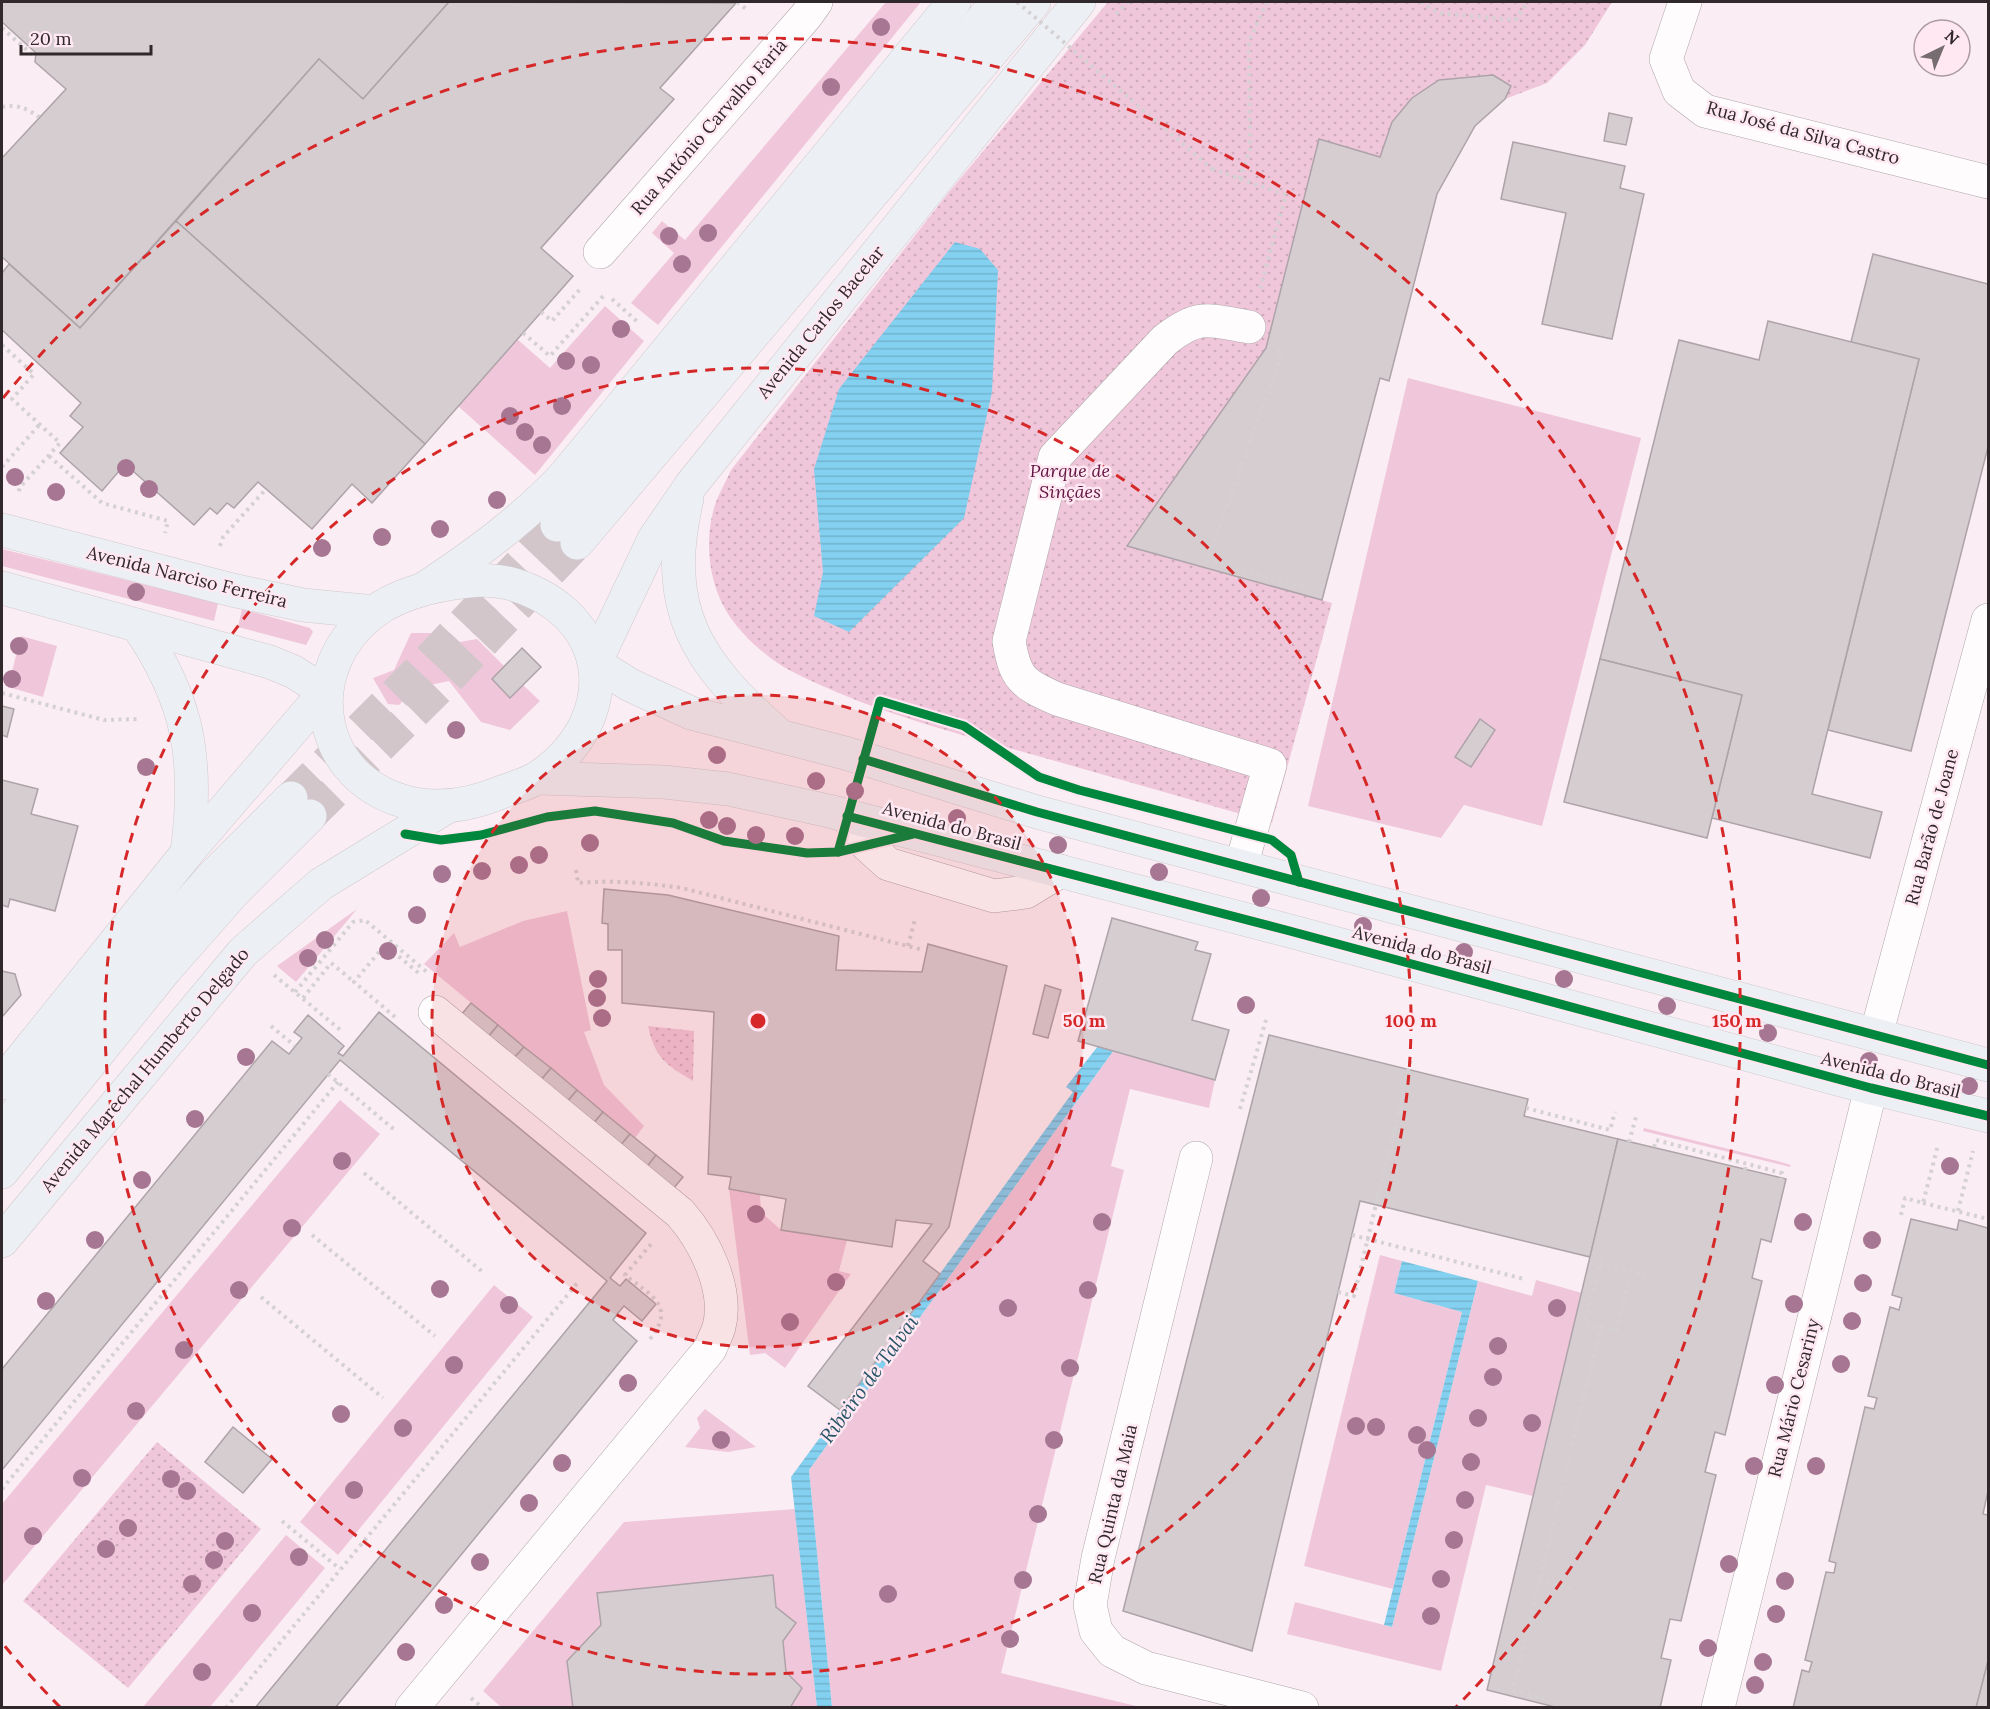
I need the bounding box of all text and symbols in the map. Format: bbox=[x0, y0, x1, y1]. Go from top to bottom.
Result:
scale bar bbox=[21, 18, 152, 56]
north arrow bbox=[1912, 18, 1972, 78]
text: N bbox=[1941, 25, 1964, 49]
text: 20 m bbox=[30, 27, 72, 50]
street label: Rua António Carvalho Faria bbox=[626, 34, 792, 220]
street label: Rua José da Silva Castro bbox=[1704, 96, 1902, 169]
street label: Avenida Carlos Bacelar bbox=[751, 240, 890, 404]
park label: Parque de Sinçães bbox=[1030, 459, 1110, 503]
street label: Avenida Narciso Ferreira bbox=[84, 540, 290, 613]
street label: Rua Barão de Joane bbox=[1900, 746, 1964, 908]
street label: Avenida do Brasil bbox=[879, 796, 1024, 855]
street label: Avenida do Brasil bbox=[1349, 920, 1494, 979]
street label: Avenida Marechal Humberto Delgado bbox=[35, 943, 254, 1197]
text: 50 m bbox=[1063, 1009, 1106, 1032]
text: 100 m bbox=[1385, 1009, 1437, 1032]
text: 150 m bbox=[1712, 1009, 1762, 1032]
centre of rings bbox=[748, 1011, 768, 1031]
street label: Avenida do Brasil bbox=[1818, 1046, 1963, 1103]
water label: Ribeiro de Talvai bbox=[814, 1310, 924, 1447]
street label: Rua Mário Cesariny bbox=[1763, 1315, 1825, 1480]
street label: Rua Quinta da Maia bbox=[1083, 1422, 1142, 1586]

